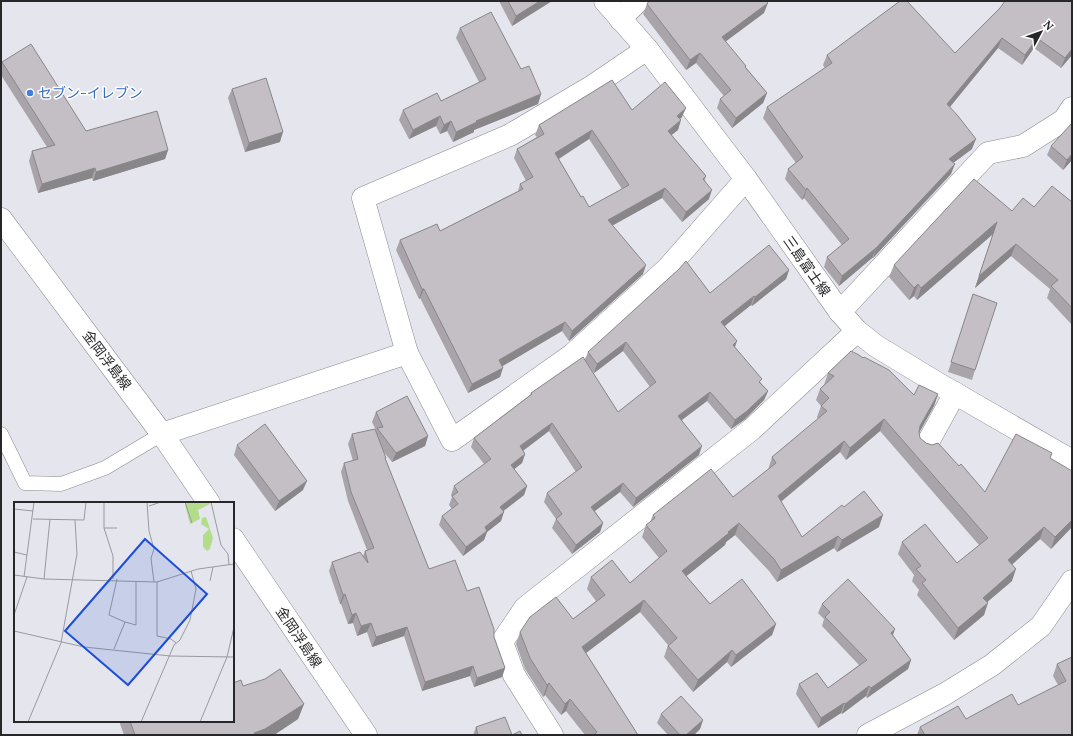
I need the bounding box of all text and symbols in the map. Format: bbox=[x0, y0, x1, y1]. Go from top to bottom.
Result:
north arrow bbox=[1021, 12, 1061, 52]
text: N bbox=[1040, 18, 1057, 34]
place label: セブン-イレブン bbox=[38, 84, 143, 102]
marker: セブン-イレブン bbox=[25, 88, 35, 98]
street label: 三島富士線 bbox=[780, 232, 834, 300]
street label: 金岡浮島線 bbox=[79, 327, 135, 393]
inset map bbox=[14, 502, 234, 722]
street label: 金岡浮島線 bbox=[272, 603, 326, 671]

